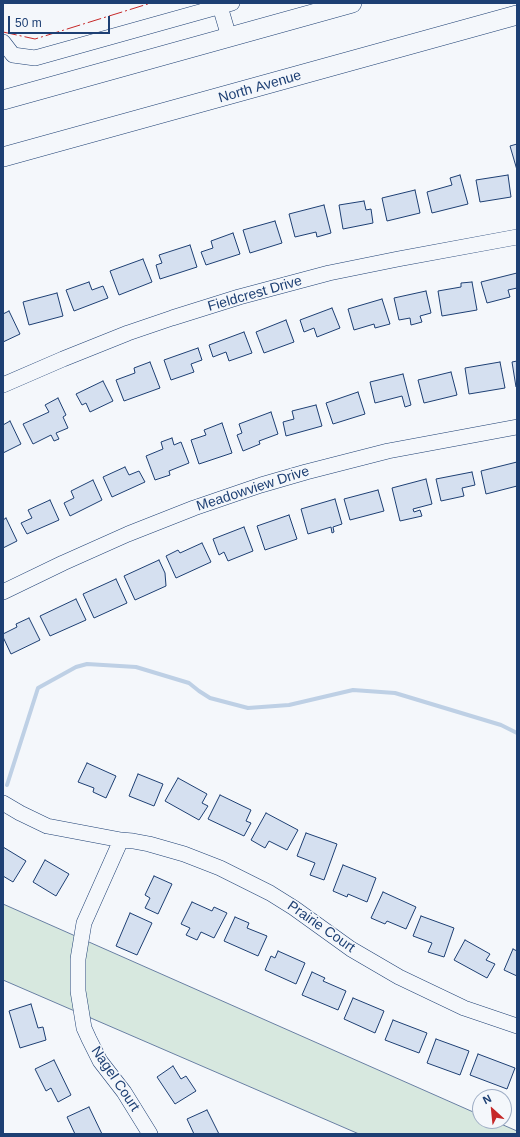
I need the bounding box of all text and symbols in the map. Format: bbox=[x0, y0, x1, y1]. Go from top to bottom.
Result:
scale bar bbox=[10, 8, 112, 34]
text: 50 m bbox=[15, 16, 42, 30]
street label: North Avenue bbox=[217, 67, 303, 107]
street label: Fieldcrest Drive bbox=[206, 273, 304, 315]
street label: Meadowview Drive bbox=[195, 463, 311, 515]
street label: Prairie Court bbox=[284, 898, 358, 956]
street label: Nagel Court bbox=[87, 1043, 143, 1115]
north arrow bbox=[472, 1089, 512, 1129]
text: N bbox=[481, 1092, 493, 1106]

